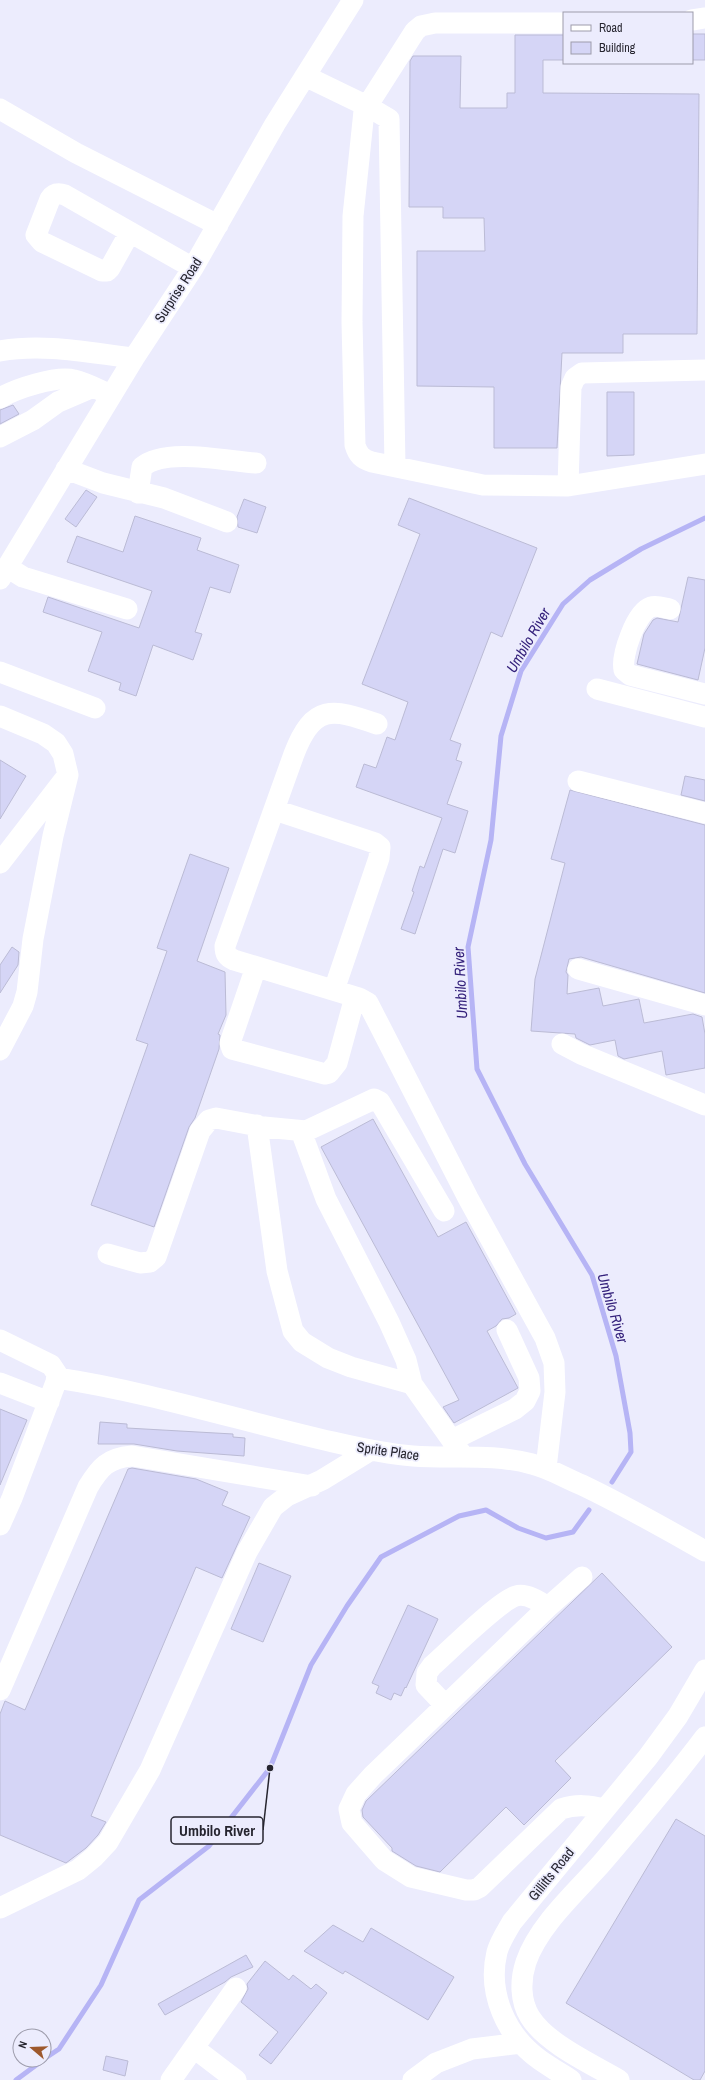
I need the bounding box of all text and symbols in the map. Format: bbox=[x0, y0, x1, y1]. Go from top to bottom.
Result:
legend bbox=[563, 12, 693, 64]
text: Road bbox=[599, 20, 623, 36]
text: Building bbox=[599, 40, 636, 56]
street label: Surprise Road bbox=[150, 254, 206, 326]
water label: Umbilo River bbox=[501, 603, 555, 676]
water label: Umbilo River bbox=[448, 946, 472, 1019]
water label: Umbilo River bbox=[592, 1271, 634, 1346]
street label: Sprite Place bbox=[356, 1438, 420, 1464]
callout: Umbilo River bbox=[171, 1817, 263, 1844]
text: Umbilo River bbox=[179, 1820, 255, 1841]
street label: Gillitts Road bbox=[524, 1844, 578, 1904]
north arrow bbox=[12, 2028, 52, 2068]
text: N bbox=[15, 2039, 30, 2050]

